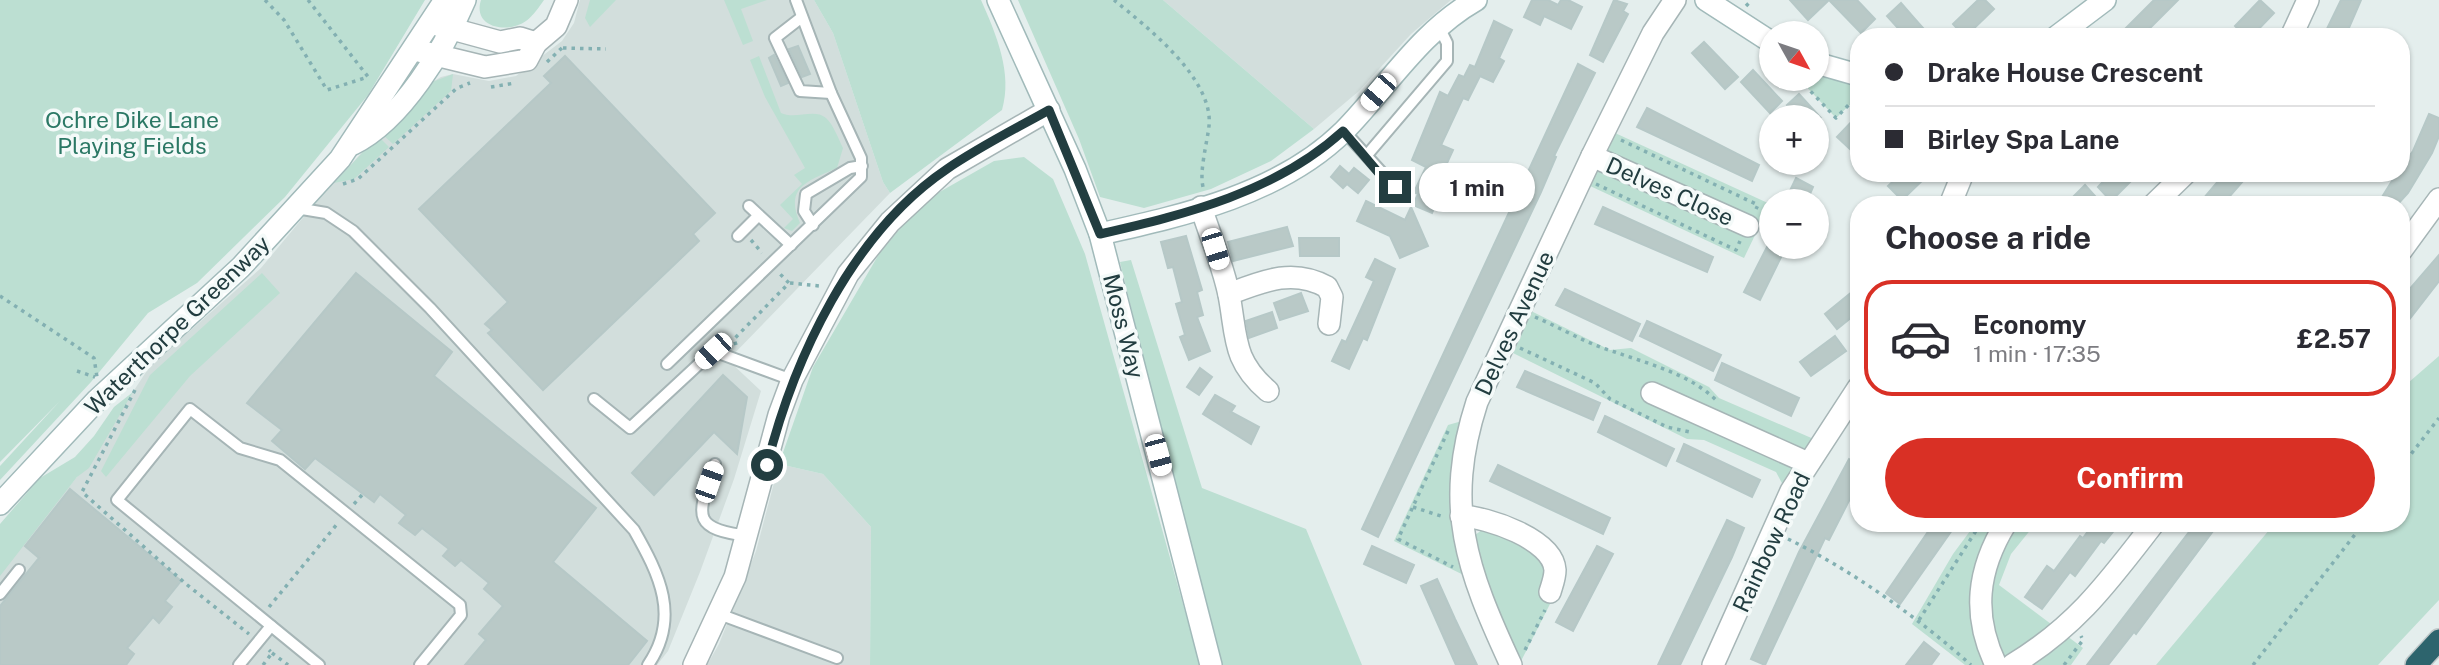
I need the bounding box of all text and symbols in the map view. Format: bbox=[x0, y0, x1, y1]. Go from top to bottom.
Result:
north arrow bbox=[1759, 21, 1829, 91]
map controls bbox=[1759, 21, 1829, 259]
text: Drake House Crescent bbox=[1927, 57, 2203, 88]
car bbox=[1357, 69, 1400, 115]
button: + bbox=[1759, 105, 1829, 175]
park label: Ochre Dike Lane Playing Fields bbox=[45, 106, 219, 159]
text: Birley Spa Lane bbox=[1927, 124, 2120, 155]
street label: Delves Close bbox=[1602, 151, 1738, 231]
callout: 1 min bbox=[1420, 162, 1535, 212]
route end bbox=[1379, 171, 1411, 203]
text: 1 min bbox=[1449, 174, 1505, 201]
button: − bbox=[1759, 189, 1829, 259]
text: Choose a ride bbox=[1885, 219, 2091, 256]
car bbox=[1199, 226, 1232, 272]
street label: Waterthorpe Greenway bbox=[79, 230, 275, 420]
street label: Delves Avenue bbox=[1469, 247, 1559, 399]
street label: Moss Way bbox=[1098, 271, 1150, 381]
icon: car bbox=[1889, 307, 1952, 370]
text: Economy bbox=[1973, 309, 2086, 340]
text: £2.57 bbox=[2297, 323, 2371, 354]
car bbox=[691, 329, 736, 373]
text: 1 min · 17:35 bbox=[1973, 340, 2101, 367]
car bbox=[1143, 432, 1174, 478]
button: Confirm bbox=[1885, 438, 2375, 518]
route start bbox=[751, 449, 783, 481]
car bbox=[693, 459, 726, 505]
street label: Rainbow Road bbox=[1727, 468, 1815, 616]

